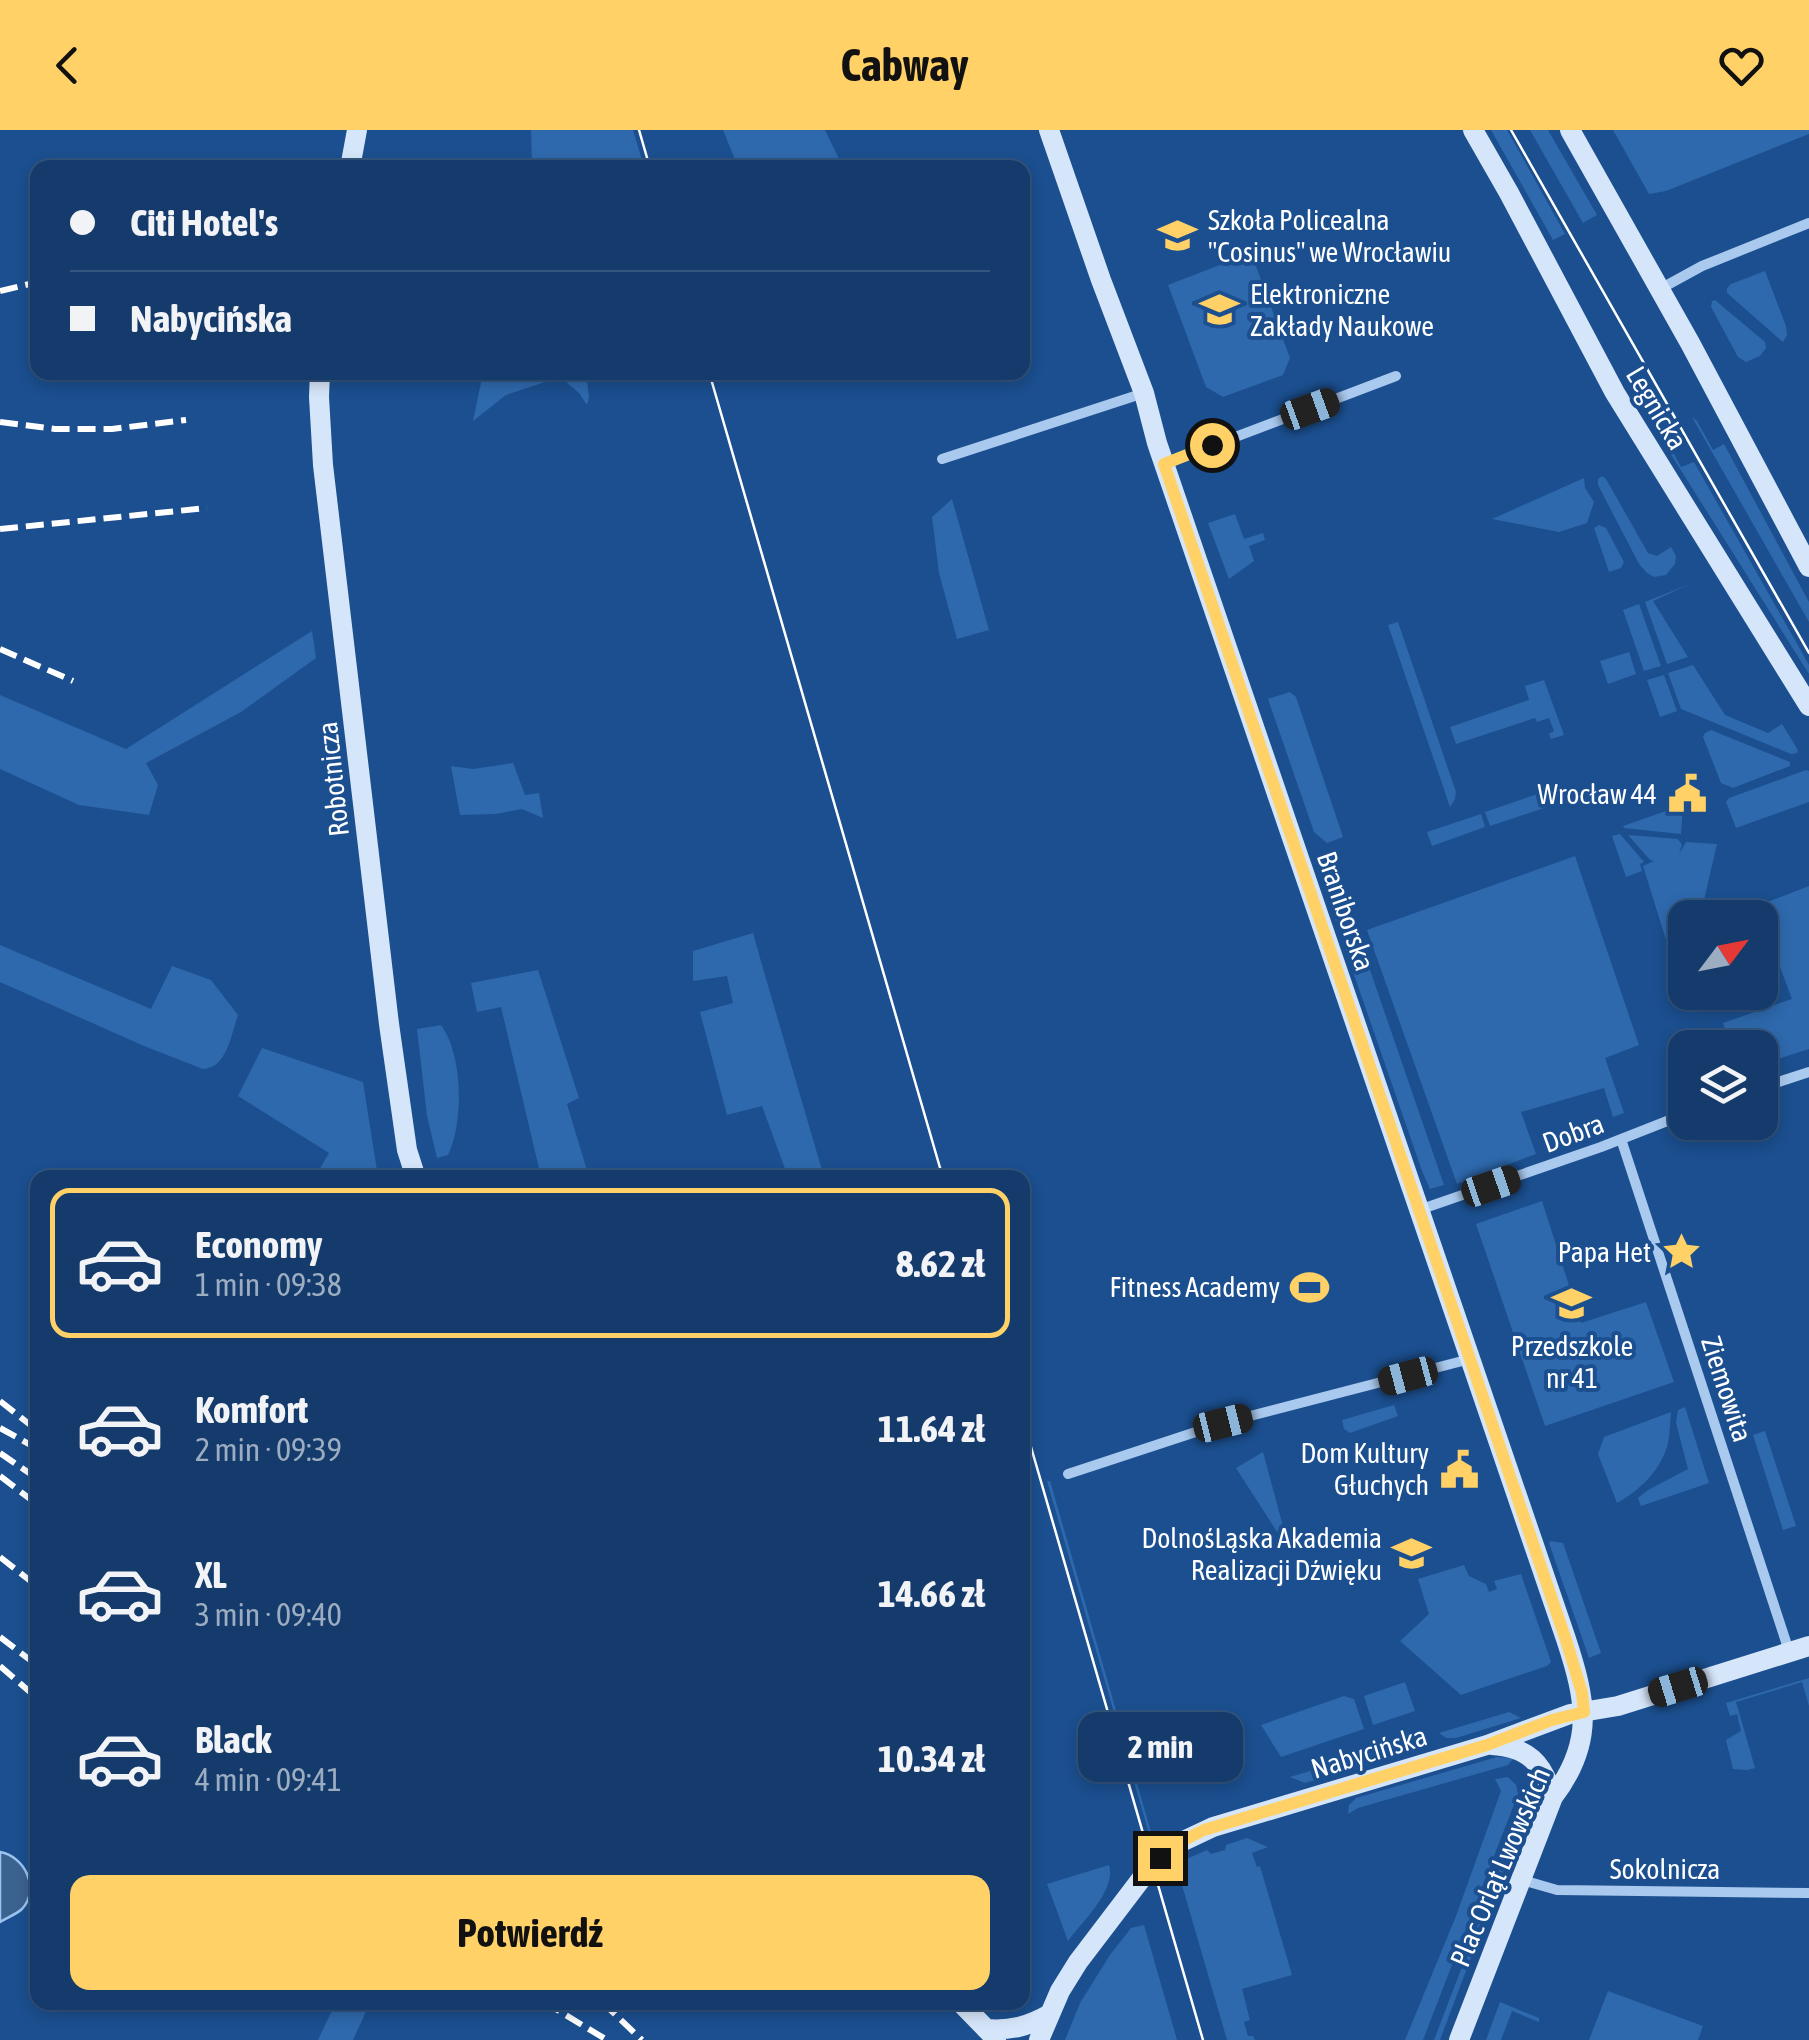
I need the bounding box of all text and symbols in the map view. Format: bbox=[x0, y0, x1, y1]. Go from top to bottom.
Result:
icon: back bbox=[40, 38, 95, 93]
icon: heart bbox=[1714, 38, 1769, 93]
text: Cabway bbox=[841, 39, 968, 91]
text: Citi Hotel's bbox=[130, 201, 278, 244]
place label: Szkoła Policealna "Cosinus" we Wrocławiu bbox=[1208, 204, 1451, 268]
school or university icon: Szkoła Policealna "Cosinus" we Wrocławiu bbox=[1157, 215, 1199, 257]
place label: Elektroniczne Zakłady Naukowe bbox=[1250, 278, 1434, 342]
school or university icon: Elektroniczne Zakłady Naukowe bbox=[1199, 289, 1241, 331]
text: Nabycińska bbox=[130, 297, 292, 340]
street label: Legnicka bbox=[1620, 361, 1694, 455]
car bbox=[1277, 385, 1343, 433]
route start bbox=[1190, 423, 1235, 468]
street label: Robotnicza bbox=[311, 720, 355, 838]
public building icon: Wrocław 44 bbox=[1666, 773, 1708, 815]
place label: Wrocław 44 bbox=[1538, 778, 1657, 810]
street label: Braniborska bbox=[1311, 847, 1381, 975]
north arrow bbox=[1668, 900, 1778, 1010]
map controls bbox=[1668, 900, 1778, 1140]
button: layers bbox=[1668, 1030, 1778, 1140]
street label: Dobra bbox=[1538, 1107, 1608, 1159]
car bbox=[1458, 1162, 1524, 1210]
icon: car bbox=[75, 1218, 165, 1308]
text: Economy bbox=[195, 1223, 322, 1266]
place icon: Papa Het bbox=[1660, 1231, 1702, 1273]
place label: Papa Het bbox=[1558, 1236, 1651, 1268]
text: 8.62 zł bbox=[896, 1242, 985, 1285]
text: 1 min · 09:38 bbox=[195, 1266, 342, 1303]
sports icon: Fitness Academy bbox=[1289, 1266, 1331, 1308]
place label: Fitness Academy bbox=[1110, 1271, 1280, 1303]
school or university icon: Przedszkole nr 41 bbox=[1551, 1282, 1593, 1324]
place label: Przedszkole nr 41 bbox=[1511, 1330, 1633, 1394]
street label: Ziemowita bbox=[1695, 1332, 1759, 1446]
car bbox=[1375, 1354, 1441, 1398]
icon: car bbox=[75, 1383, 165, 1473]
text: Komfort bbox=[195, 1388, 308, 1431]
car bbox=[1190, 1401, 1256, 1445]
text: 11.64 zł bbox=[878, 1407, 985, 1450]
text: 2 min · 09:39 bbox=[195, 1431, 342, 1468]
place label: Dom Kultury Głuchych bbox=[1300, 1437, 1429, 1501]
public building icon: Dom Kultury Głuchych bbox=[1438, 1448, 1480, 1490]
place label: DolnośLąska Akademia Realizacji Dźwięku bbox=[1142, 1522, 1382, 1586]
school or university icon: DolnośLąska Akademia Realizacji Dźwięku bbox=[1391, 1533, 1433, 1575]
icon: car bbox=[75, 1548, 165, 1638]
text: XL bbox=[195, 1553, 227, 1596]
text: 14.66 zł bbox=[878, 1572, 985, 1615]
text: 3 min · 09:40 bbox=[195, 1596, 342, 1633]
car bbox=[1645, 1664, 1711, 1710]
icon: car bbox=[75, 1713, 165, 1803]
callout: 2 min bbox=[1078, 1713, 1242, 1783]
text: Black bbox=[195, 1718, 272, 1761]
street label: Nabycińska bbox=[1307, 1719, 1431, 1785]
text: 2 min bbox=[1128, 1728, 1193, 1765]
text: 10.34 zł bbox=[878, 1737, 985, 1780]
text: 4 min · 09:41 bbox=[195, 1761, 342, 1798]
street label: Plac Orląt Lwowskich bbox=[1444, 1763, 1556, 1971]
route end bbox=[1138, 1836, 1183, 1881]
street label: Sokolnicza bbox=[1610, 1853, 1720, 1885]
button: Potwierdź bbox=[70, 1875, 990, 1990]

